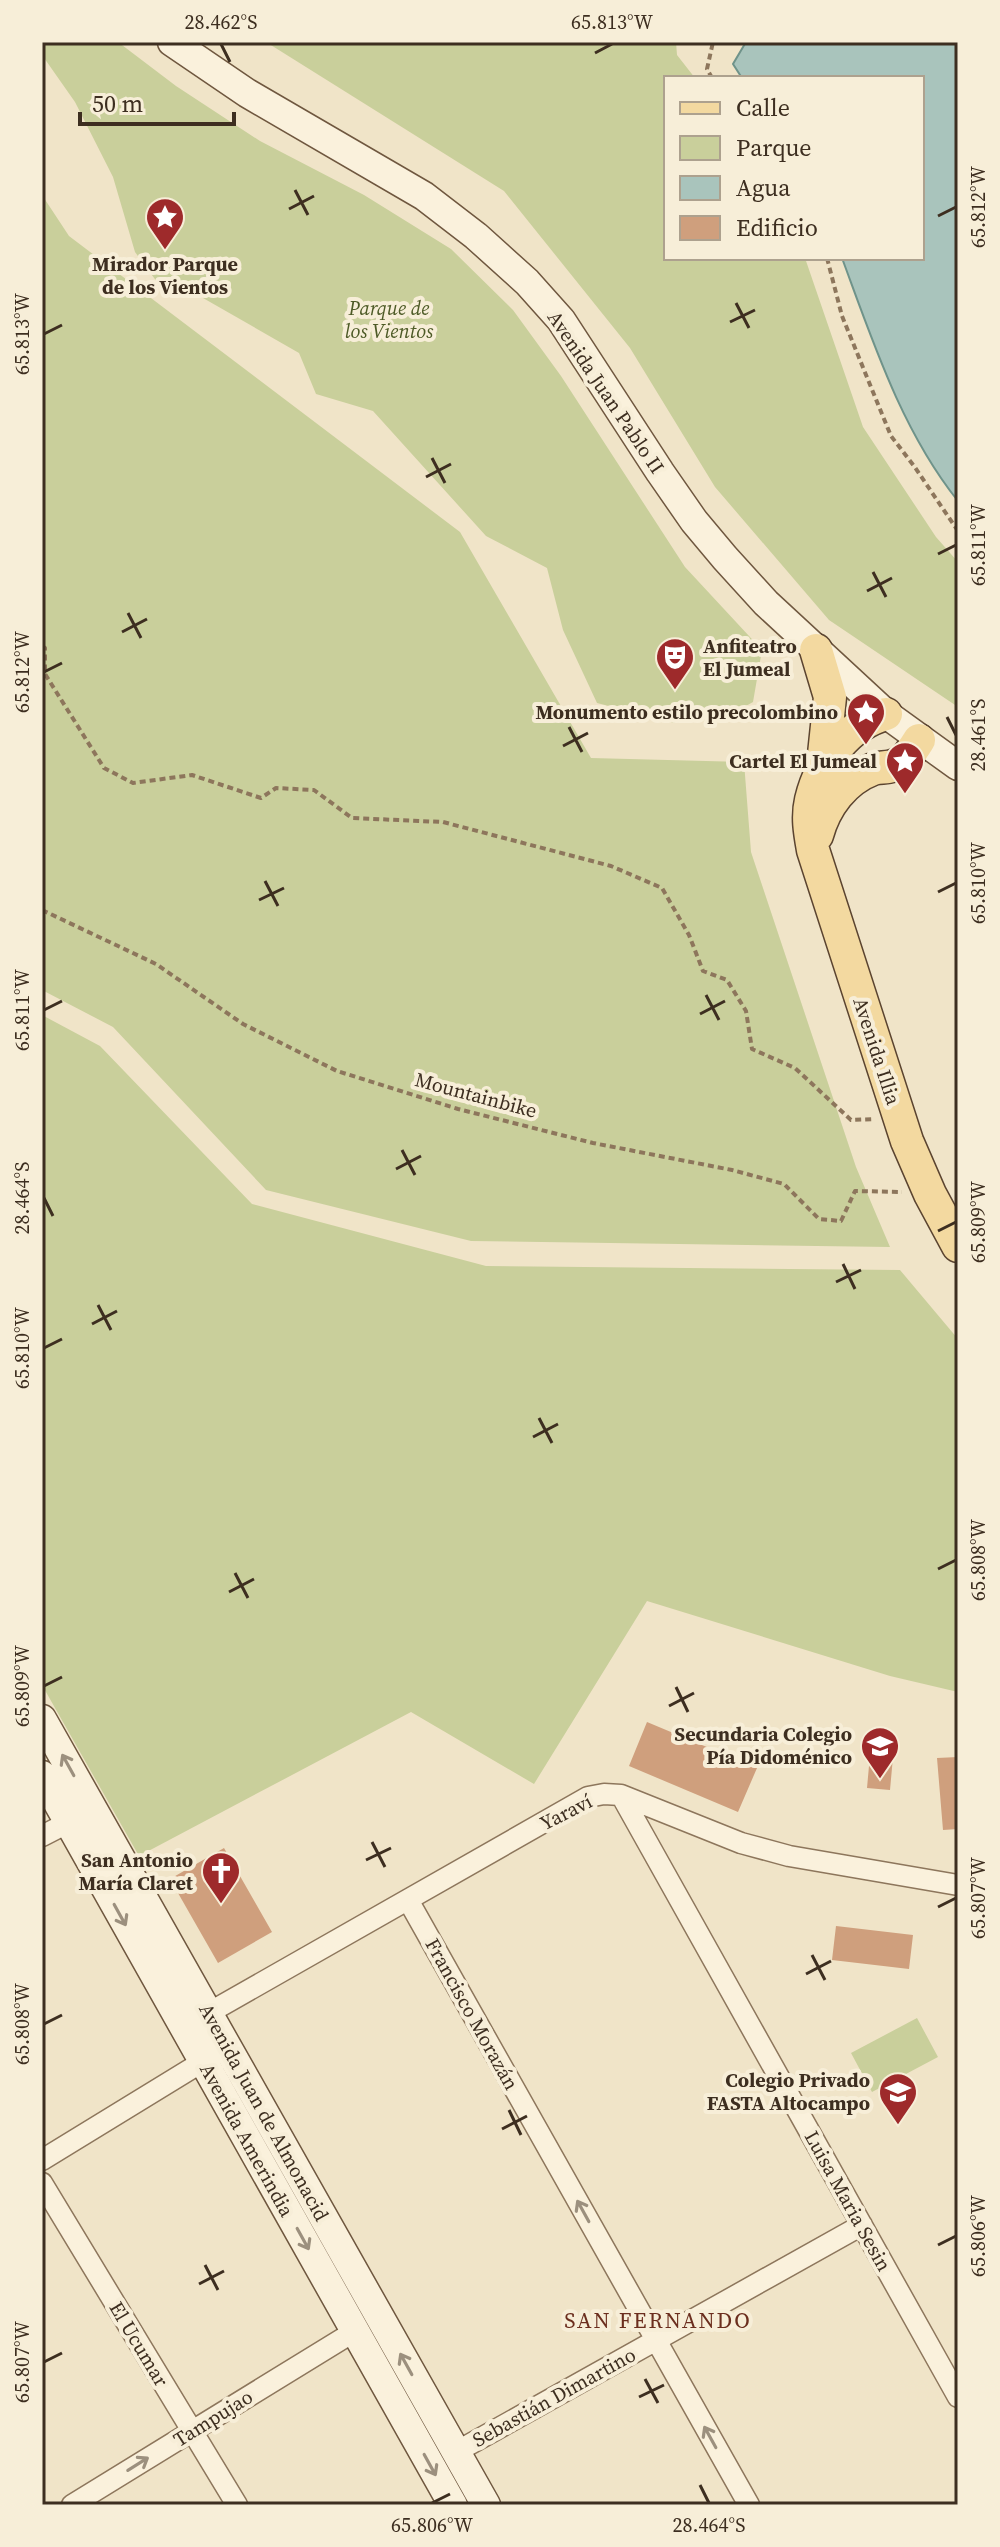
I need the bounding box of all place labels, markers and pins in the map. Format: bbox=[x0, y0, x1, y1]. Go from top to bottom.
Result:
place icon: Mirador Parque de los Vientos bbox=[144, 196, 186, 251]
place label: Mirador Parque de los Vientos bbox=[92, 250, 238, 301]
place label: Anfiteatro El Jumeal bbox=[703, 632, 797, 683]
theatre icon: Anfiteatro El Jumeal bbox=[654, 636, 696, 691]
place icon: Monumento estilo precolombino bbox=[845, 691, 887, 746]
place label: Monumento estilo precolombino bbox=[535, 698, 838, 726]
place icon: Cartel El Jumeal bbox=[884, 740, 926, 795]
place label: Cartel El Jumeal bbox=[729, 747, 877, 775]
place label: Secundaria Colegio Pía Didoménico bbox=[674, 1720, 852, 1771]
school or university icon: Secundaria Colegio Pía Didoménico bbox=[859, 1725, 901, 1780]
place label: San Antonio María Claret bbox=[79, 1846, 194, 1897]
church icon: San Antonio María Claret bbox=[200, 1850, 242, 1905]
place label: Colegio Privado FASTA Altocampo bbox=[707, 2066, 870, 2117]
school or university icon: Colegio Privado FASTA Altocampo bbox=[877, 2071, 919, 2126]

